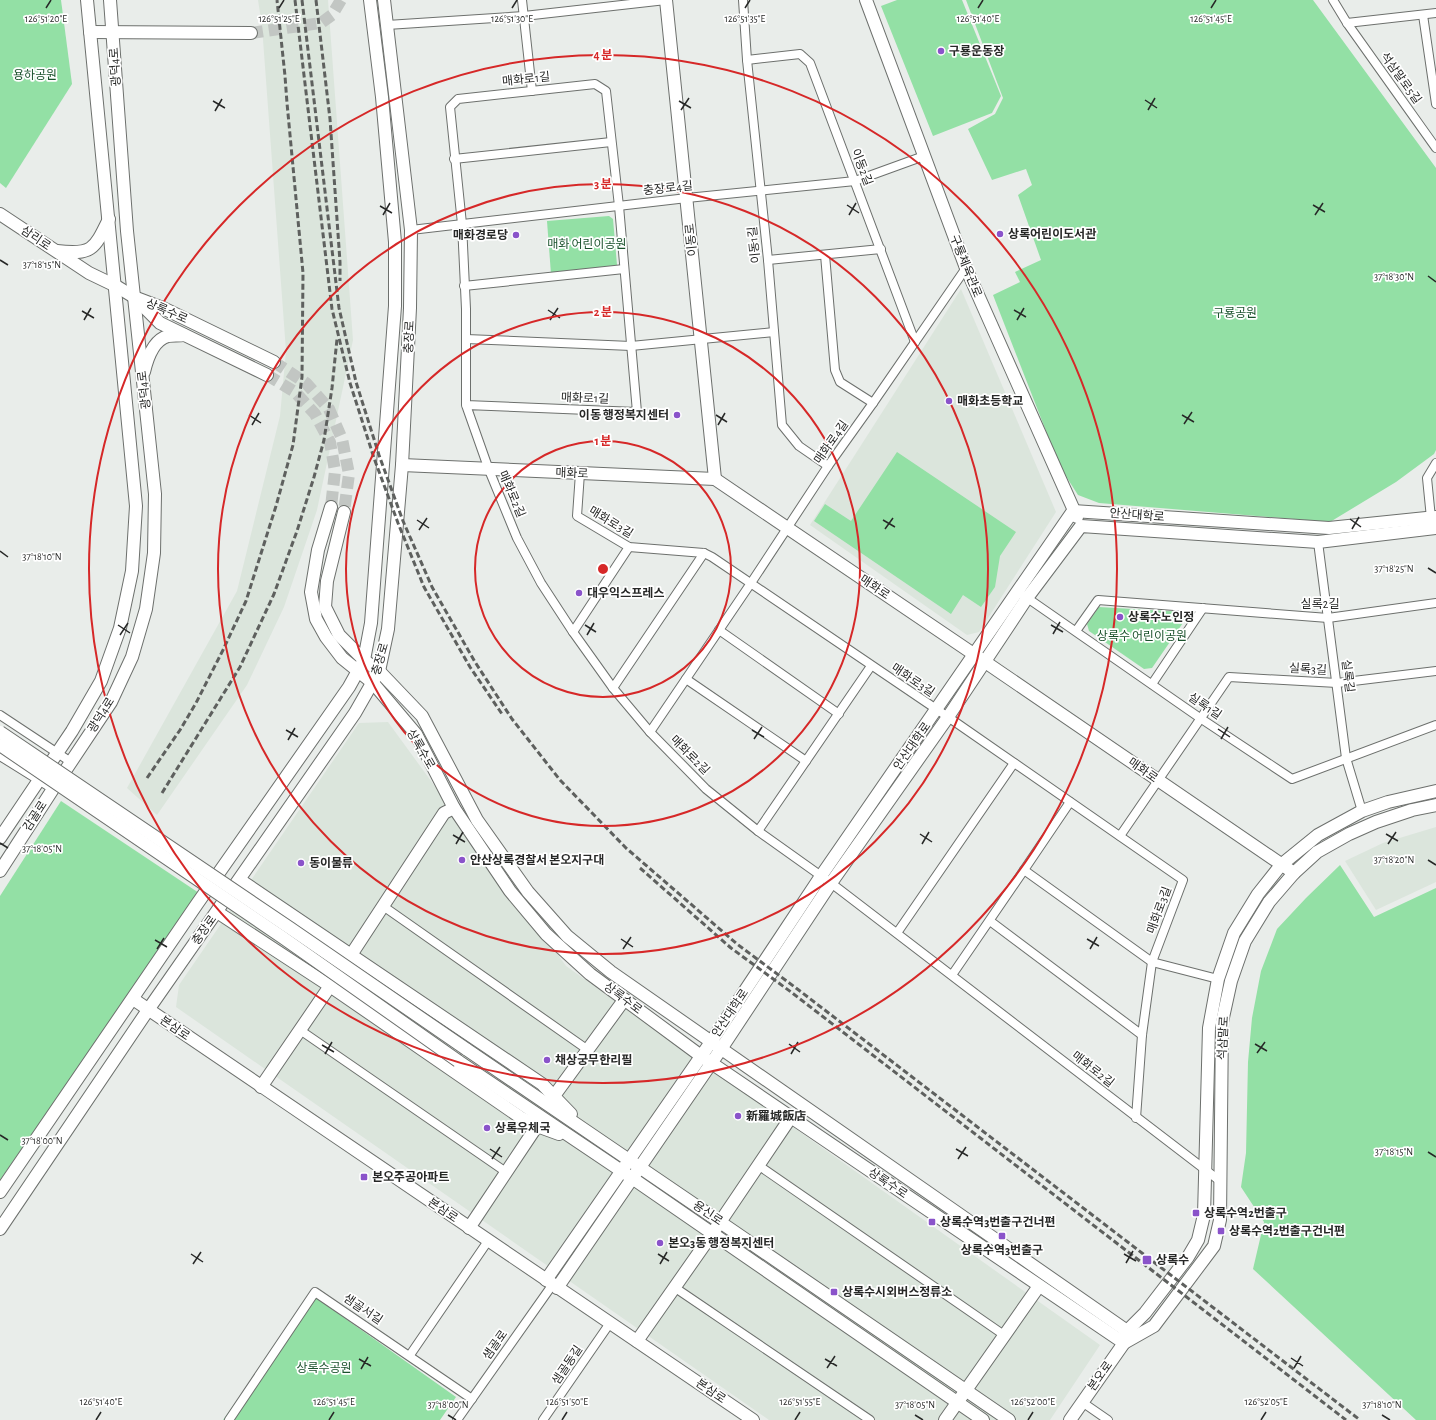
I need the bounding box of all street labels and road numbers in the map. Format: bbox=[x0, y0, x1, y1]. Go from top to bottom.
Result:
street label: 광덕4로 bbox=[108, 47, 122, 87]
street label: 석삼말로5길 bbox=[1378, 50, 1424, 106]
street label: 매화로1길 bbox=[501, 71, 551, 87]
street label: 이동2길 bbox=[849, 147, 875, 187]
street label: 충장로4길 bbox=[643, 179, 693, 197]
street label: 이동로 bbox=[683, 223, 699, 257]
street label: 삼리로 bbox=[19, 224, 53, 252]
street label: 이동1길 bbox=[746, 226, 762, 264]
street label: 구룡체육관로 bbox=[948, 233, 984, 299]
street label: 상록수로 bbox=[144, 297, 190, 325]
street label: 충장로 bbox=[402, 320, 416, 354]
street label: 광덕4로 bbox=[136, 370, 152, 410]
street label: 매화로1길 bbox=[561, 391, 609, 405]
street label: 매화로4길 bbox=[812, 418, 850, 466]
street label: 매화로 bbox=[555, 466, 589, 480]
street label: 매화로2길 bbox=[497, 469, 527, 519]
street label: 매화로3길 bbox=[587, 504, 635, 540]
street label: 안산대학로 bbox=[1109, 506, 1165, 523]
street label: 매화로 bbox=[858, 573, 892, 601]
street label: 실록2길 bbox=[1301, 598, 1339, 610]
street label: 충장로 bbox=[370, 641, 390, 677]
street label: 실록길 bbox=[1340, 659, 1356, 693]
street label: 매화로3길 bbox=[889, 661, 937, 699]
street label: 실록3길 bbox=[1289, 662, 1327, 676]
street label: 실록1길 bbox=[1186, 691, 1224, 721]
street label: 광덕4로 bbox=[86, 695, 116, 735]
street label: 안산대학로 bbox=[890, 719, 933, 772]
street label: 상록수로 bbox=[405, 727, 437, 771]
street label: 매화로2길 bbox=[668, 733, 712, 777]
street label: 매화로 bbox=[1126, 756, 1160, 784]
street label: 감골로 bbox=[21, 799, 49, 833]
street label: 매화로3길 bbox=[1145, 885, 1173, 935]
street label: 충장로 bbox=[190, 913, 218, 947]
street label: 상록수로 bbox=[602, 980, 644, 1016]
street label: 안산대학로 bbox=[709, 986, 750, 1039]
street label: 본삼로 bbox=[158, 1014, 192, 1042]
street label: 석삼말로 bbox=[1216, 1016, 1230, 1060]
street label: 매화로2길 bbox=[1070, 1049, 1116, 1089]
street label: 상록수로 bbox=[866, 1166, 910, 1200]
street label: 본삼로 bbox=[426, 1196, 460, 1224]
street label: 용신로 bbox=[691, 1199, 725, 1227]
street label: 샘골서길 bbox=[341, 1292, 385, 1326]
street label: 샘골로 bbox=[481, 1328, 509, 1362]
street label: 샘골동길 bbox=[550, 1343, 584, 1387]
street label: 본오로 bbox=[1086, 1359, 1114, 1393]
street label: 본삼로 bbox=[694, 1377, 728, 1405]

